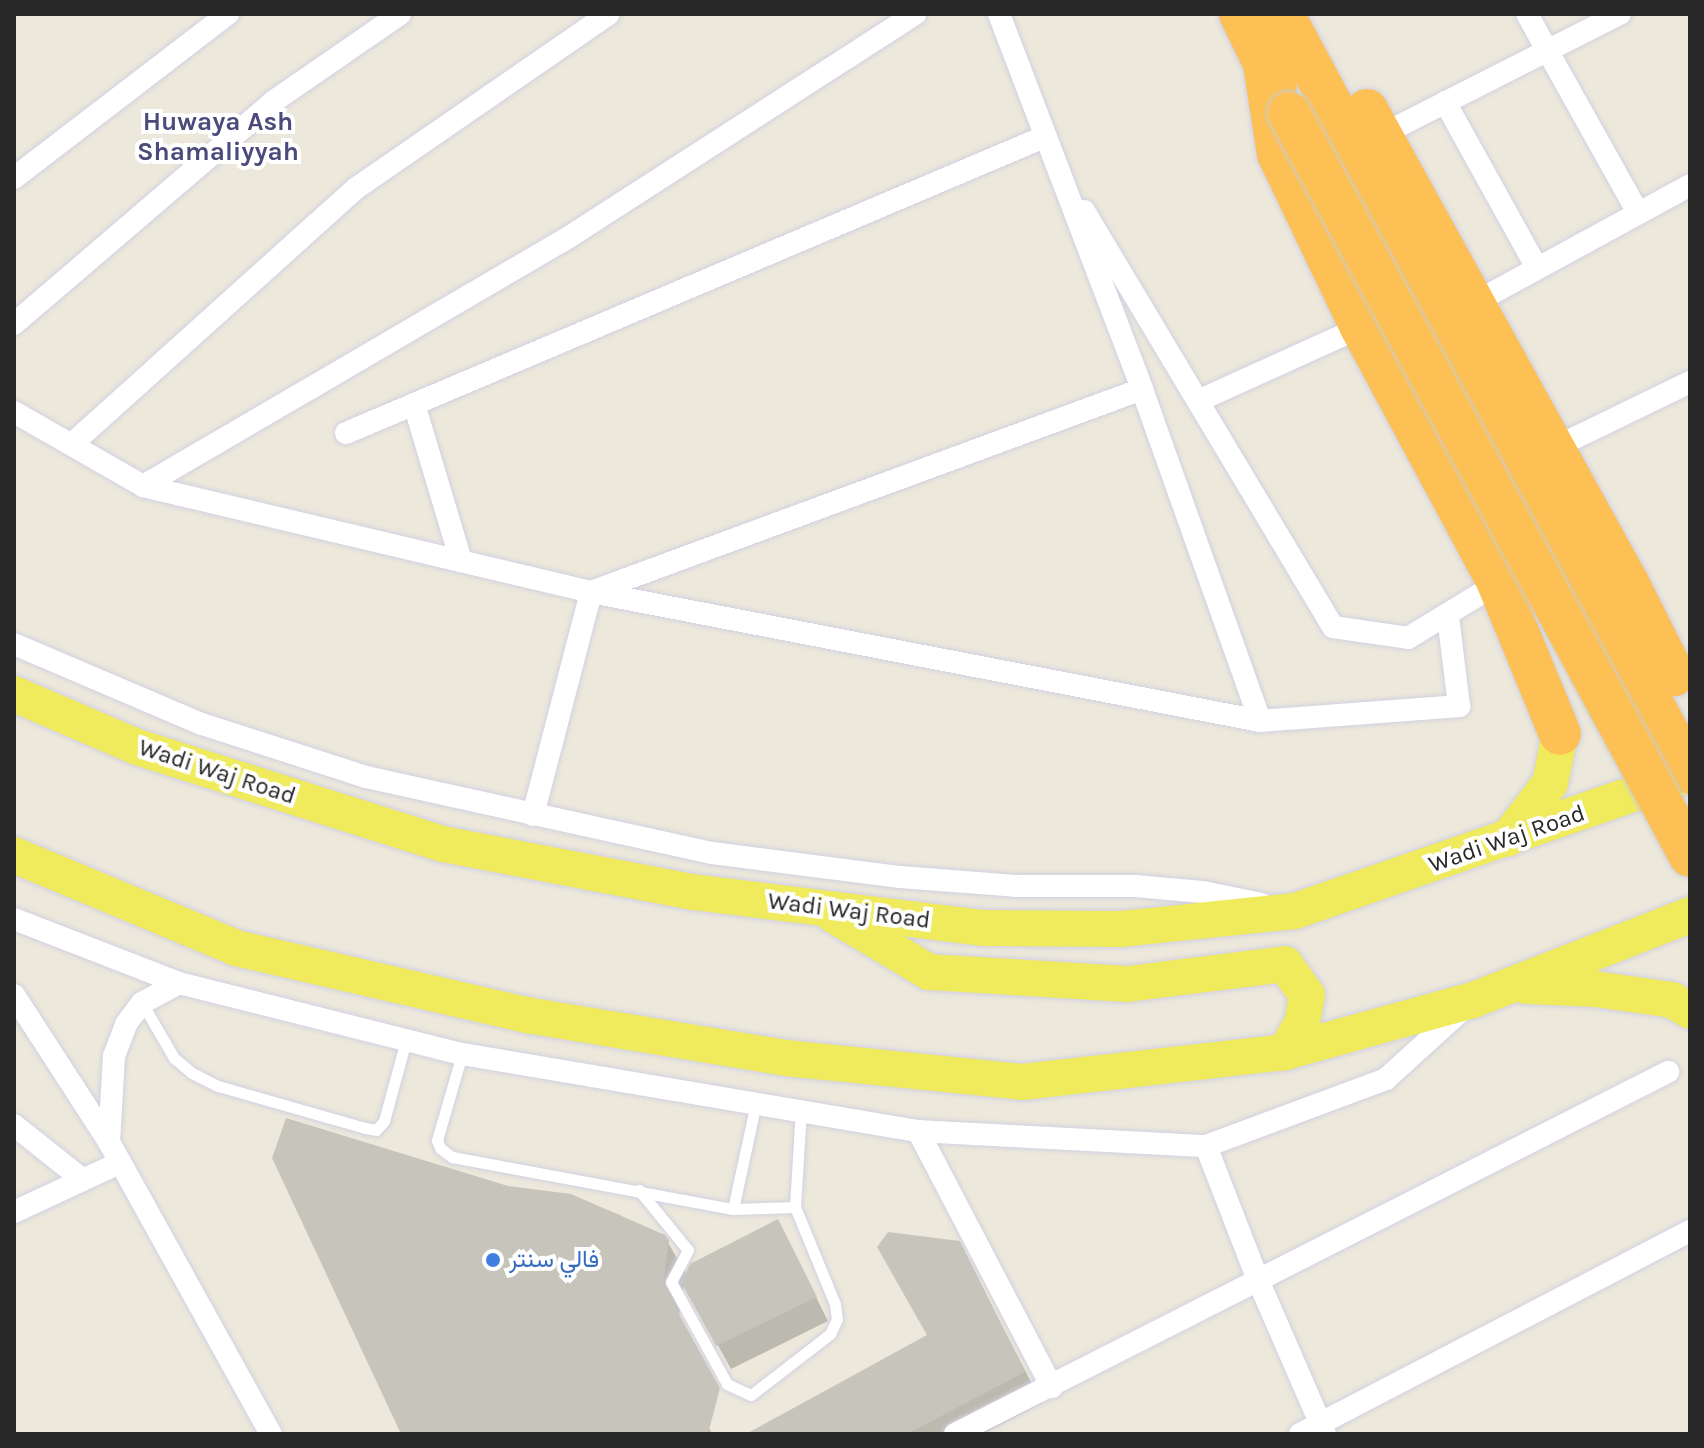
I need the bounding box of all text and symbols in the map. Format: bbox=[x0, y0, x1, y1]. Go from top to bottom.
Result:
district label: Huwaya Ash Shamaliyyah bbox=[137, 106, 299, 168]
street label: Wadi Waj Road bbox=[135, 733, 299, 811]
street label: Wadi Waj Road bbox=[1425, 799, 1589, 879]
street label: Wadi Waj Road bbox=[766, 887, 932, 935]
place label: فالي سنتر bbox=[509, 1246, 599, 1274]
marker: فالي سنتر bbox=[484, 1251, 502, 1269]

